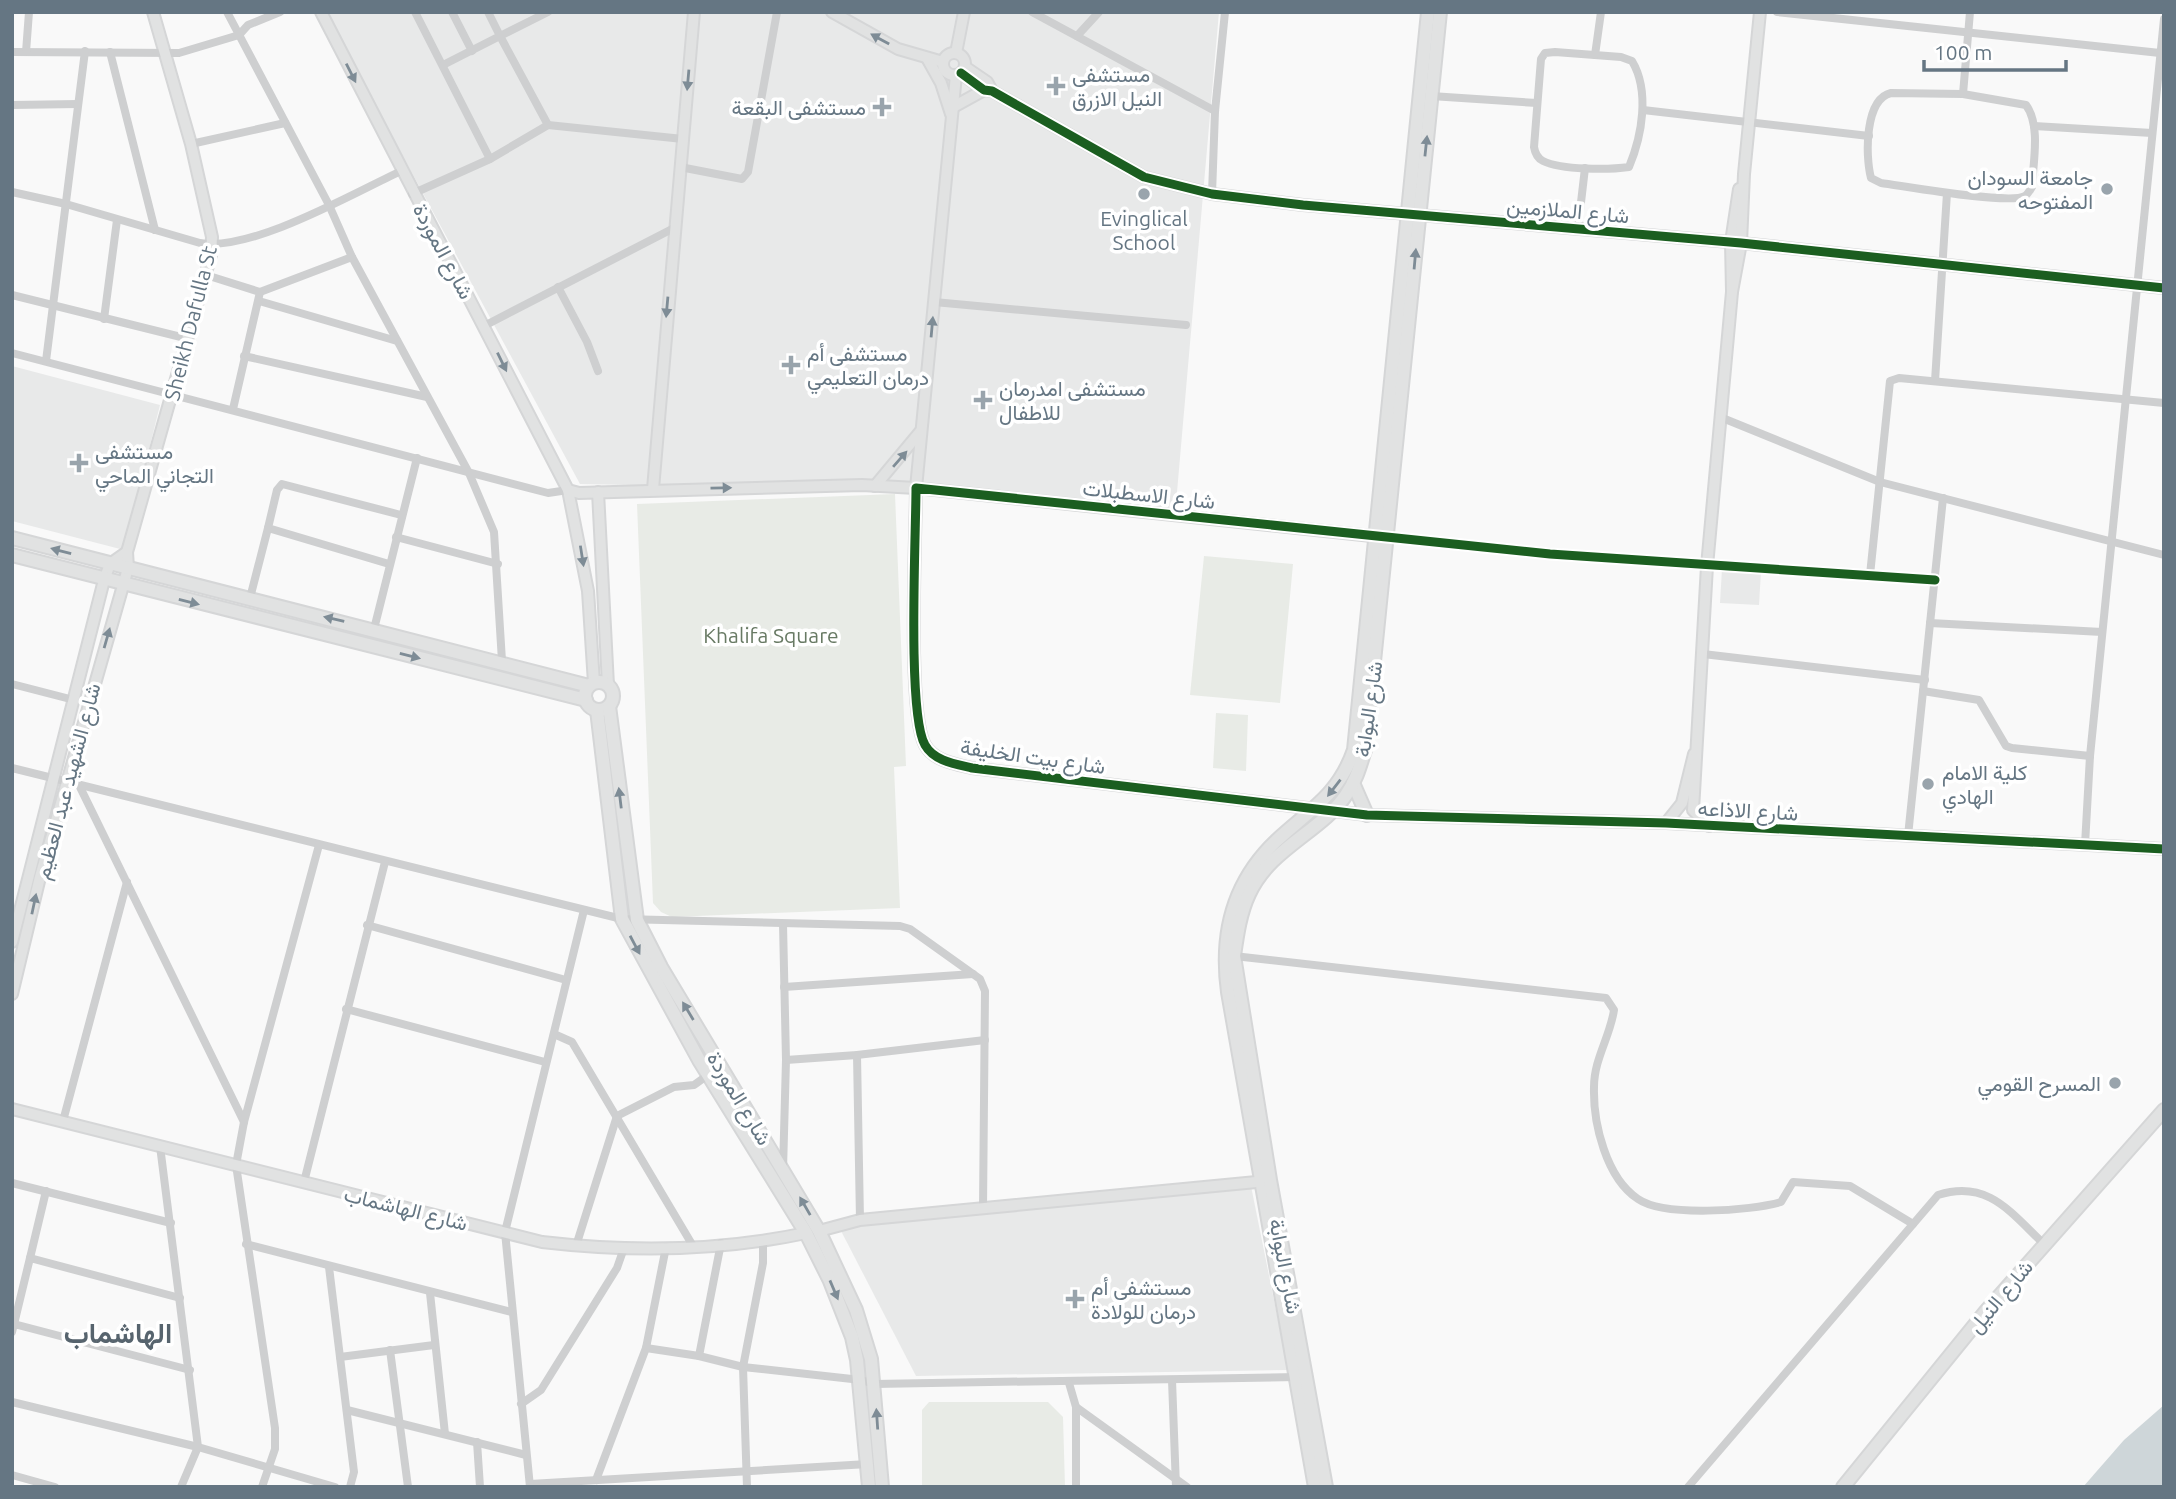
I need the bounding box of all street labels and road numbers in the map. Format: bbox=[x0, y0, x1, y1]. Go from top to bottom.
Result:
street label: شارع الملازمين bbox=[1505, 193, 1630, 230]
street label: شارع الموردة bbox=[406, 199, 479, 304]
street label: Sheikh Dafulla St bbox=[159, 243, 221, 403]
street label: شارع الاسطبلات bbox=[1081, 475, 1216, 516]
street label: شارع البوابة bbox=[1349, 660, 1390, 759]
street label: شارع الشهيد عبد العظيم bbox=[29, 680, 108, 882]
street label: شارع بيت الخليفة bbox=[959, 734, 1107, 781]
street label: شارع الاذاعه bbox=[1697, 795, 1799, 828]
street label: شارع الموردة bbox=[700, 1047, 777, 1151]
street label: شارع الهاشماب bbox=[341, 1181, 470, 1238]
street label: شارع البوابة bbox=[1262, 1216, 1307, 1316]
street label: شارع النيل bbox=[1963, 1255, 2040, 1339]

